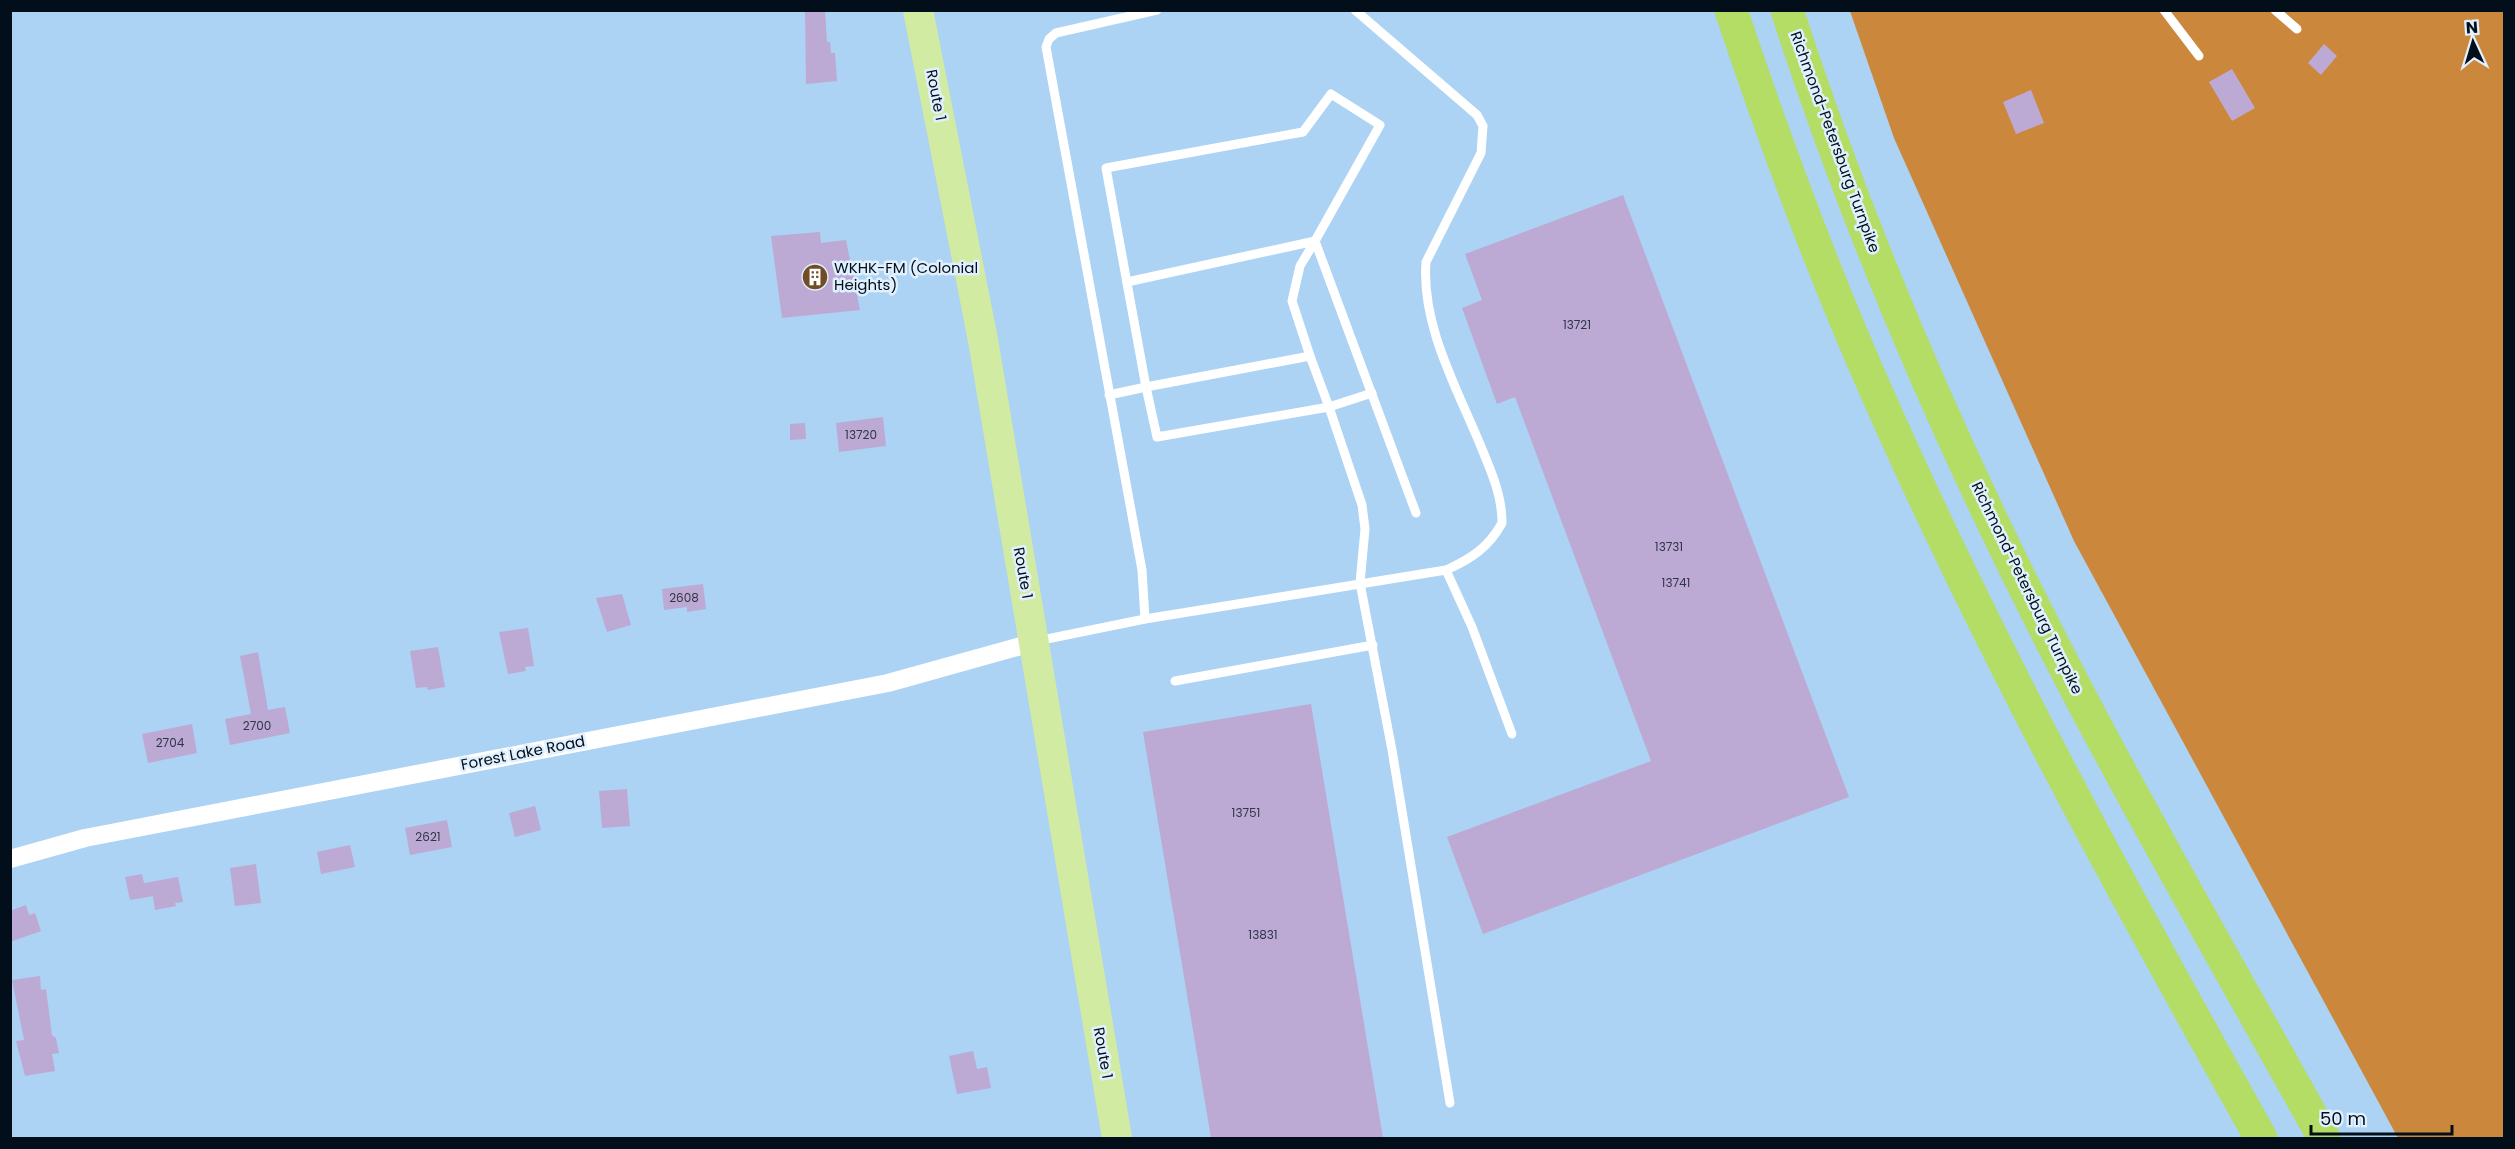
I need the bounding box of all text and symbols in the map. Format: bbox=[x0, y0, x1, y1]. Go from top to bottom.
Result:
north arrow bbox=[2443, 12, 2503, 72]
text: N bbox=[2465, 16, 2479, 39]
street label: Richmond-Petersburg Turnpike bbox=[1786, 28, 1885, 255]
street label: Route 1 bbox=[921, 67, 952, 122]
place label: WKHK-FM (Colonial Heights) bbox=[834, 257, 978, 295]
building icon: WKHK-FM (Colonial Heights) bbox=[800, 262, 830, 292]
house number: 13721 bbox=[1563, 316, 1591, 333]
house number: 13720 bbox=[845, 426, 877, 443]
street label: Richmond-Petersburg Turnpike bbox=[1967, 478, 2088, 698]
house number: 13731 bbox=[1655, 538, 1683, 555]
street label: Route 1 bbox=[1009, 546, 1038, 600]
house number: 13741 bbox=[1662, 574, 1690, 591]
house number: 2608 bbox=[669, 589, 699, 606]
house number: 2700 bbox=[243, 717, 271, 734]
street label: Forest Lake Road bbox=[459, 730, 587, 775]
house number: 2704 bbox=[156, 734, 185, 751]
house number: 13751 bbox=[1232, 804, 1260, 821]
house number: 2621 bbox=[415, 828, 441, 845]
house number: 13831 bbox=[1248, 926, 1278, 943]
street label: Route 1 bbox=[1089, 1026, 1118, 1080]
scale bar bbox=[2311, 1098, 2452, 1136]
text: 50 m bbox=[2320, 1106, 2366, 1131]

